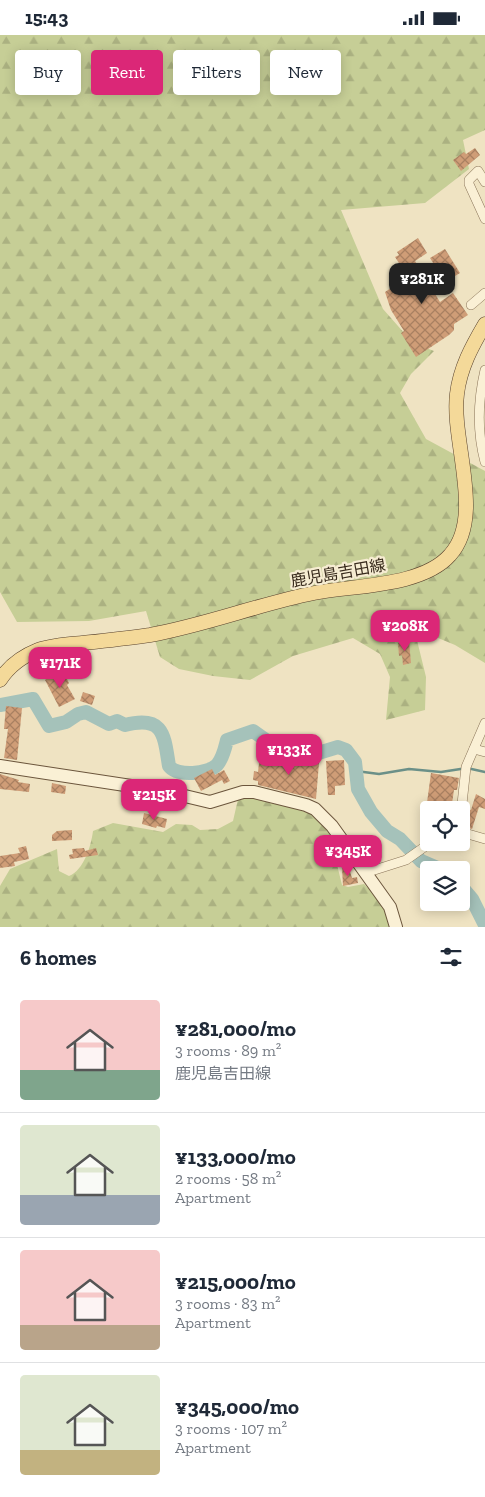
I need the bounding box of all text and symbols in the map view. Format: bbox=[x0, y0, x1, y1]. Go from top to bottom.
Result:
text: 15:43 bbox=[25, 6, 68, 29]
chip: Buy bbox=[15, 50, 81, 95]
chip: Rent bbox=[91, 50, 163, 95]
chip: Filters bbox=[173, 50, 260, 95]
chip: New bbox=[270, 50, 341, 95]
pin: ¥281K bbox=[387, 263, 457, 305]
text: ¥281K bbox=[400, 269, 444, 288]
street label: 鹿児島吉田線 bbox=[289, 555, 387, 591]
pin: ¥208K bbox=[370, 609, 440, 652]
text: ¥208K bbox=[382, 616, 428, 635]
pin: ¥171K bbox=[25, 647, 95, 689]
text: ¥171K bbox=[40, 653, 80, 672]
pin: ¥133K bbox=[254, 733, 324, 776]
text: ¥133K bbox=[267, 740, 311, 759]
pin: ¥215K bbox=[119, 779, 189, 821]
text: ¥215K bbox=[132, 785, 176, 804]
map controls bbox=[420, 801, 470, 911]
button: locate bbox=[420, 801, 470, 851]
pin: ¥345K bbox=[313, 835, 383, 877]
text: ¥345K bbox=[325, 841, 371, 860]
button: layers bbox=[420, 861, 470, 911]
icon: filters bbox=[437, 943, 465, 971]
text: 6 homes bbox=[20, 945, 97, 970]
text: ¥281,000/mo bbox=[175, 1016, 296, 1041]
icon: home bbox=[60, 1020, 120, 1080]
text: 3 rooms · 89 m² bbox=[175, 1041, 281, 1060]
text: 鹿児島吉田線 bbox=[175, 1064, 271, 1083]
text: ¥133,000/mo bbox=[175, 1144, 296, 1169]
icon: home bbox=[60, 1145, 120, 1205]
text: 2 rooms · 58 m² bbox=[175, 1169, 281, 1188]
text: Apartment bbox=[175, 1188, 251, 1207]
text: ¥215,000/mo bbox=[175, 1269, 296, 1294]
icon: home bbox=[60, 1270, 120, 1330]
text: 3 rooms · 83 m² bbox=[175, 1294, 281, 1313]
text: Apartment bbox=[175, 1313, 251, 1332]
text: ¥345,000/mo bbox=[175, 1394, 299, 1419]
icon: home bbox=[60, 1395, 120, 1455]
text: 3 rooms · 107 m² bbox=[175, 1419, 287, 1438]
text: Apartment bbox=[175, 1438, 251, 1457]

